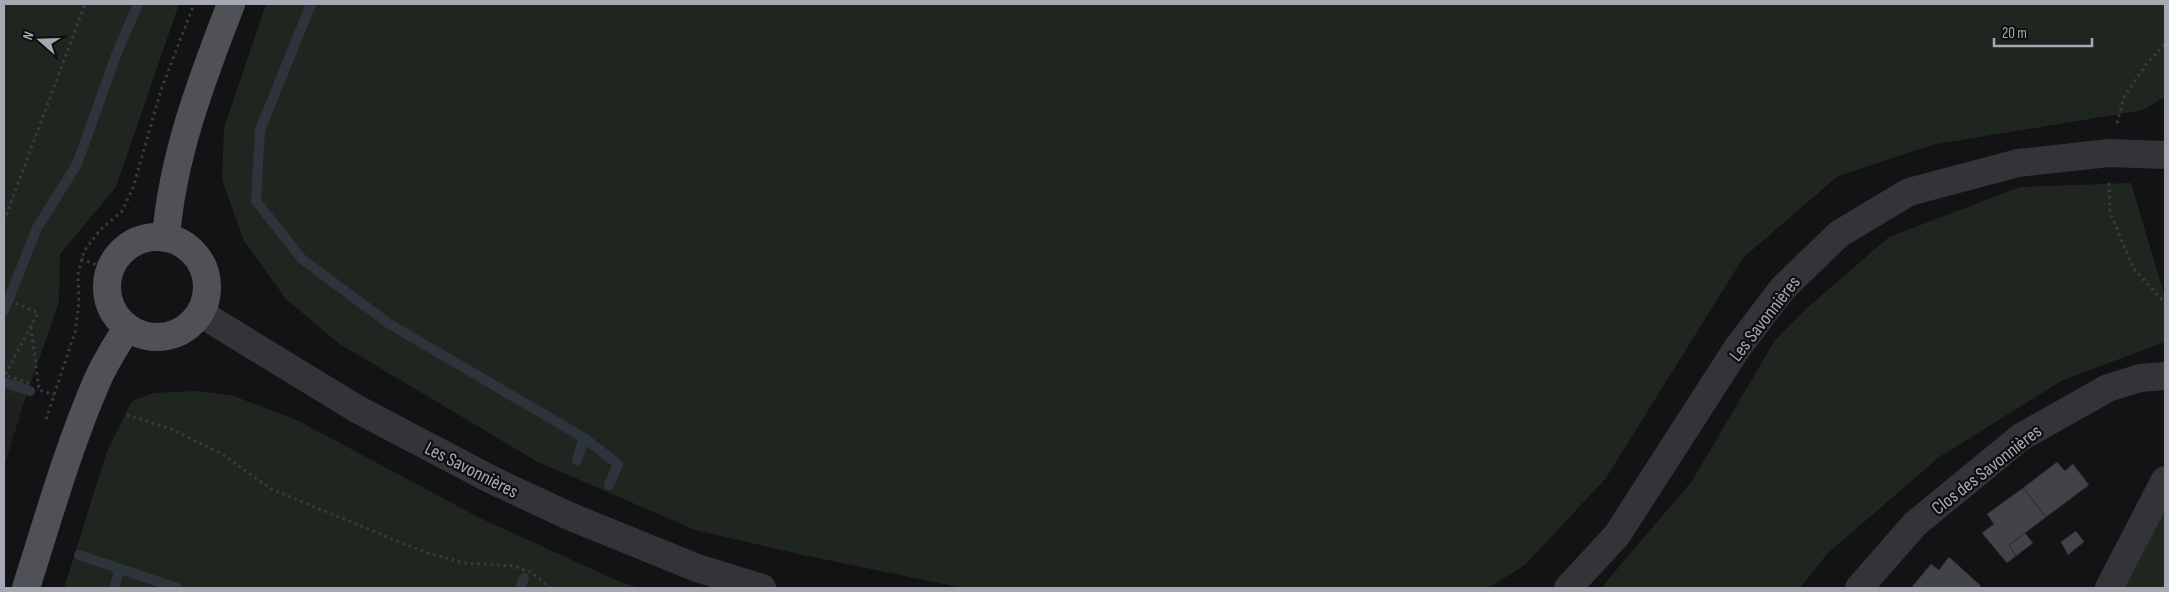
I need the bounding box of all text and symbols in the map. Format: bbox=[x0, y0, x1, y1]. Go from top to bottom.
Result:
north arrow bbox=[15, 15, 65, 65]
scale bar bbox=[1994, 15, 2092, 47]
text: 20 m bbox=[2002, 24, 2027, 43]
text: N bbox=[19, 29, 38, 42]
street label: Les Savonnières bbox=[1725, 272, 1806, 366]
street label: Clos des Savonnières bbox=[1927, 420, 2047, 520]
street label: Les Savonnières bbox=[421, 437, 522, 504]

